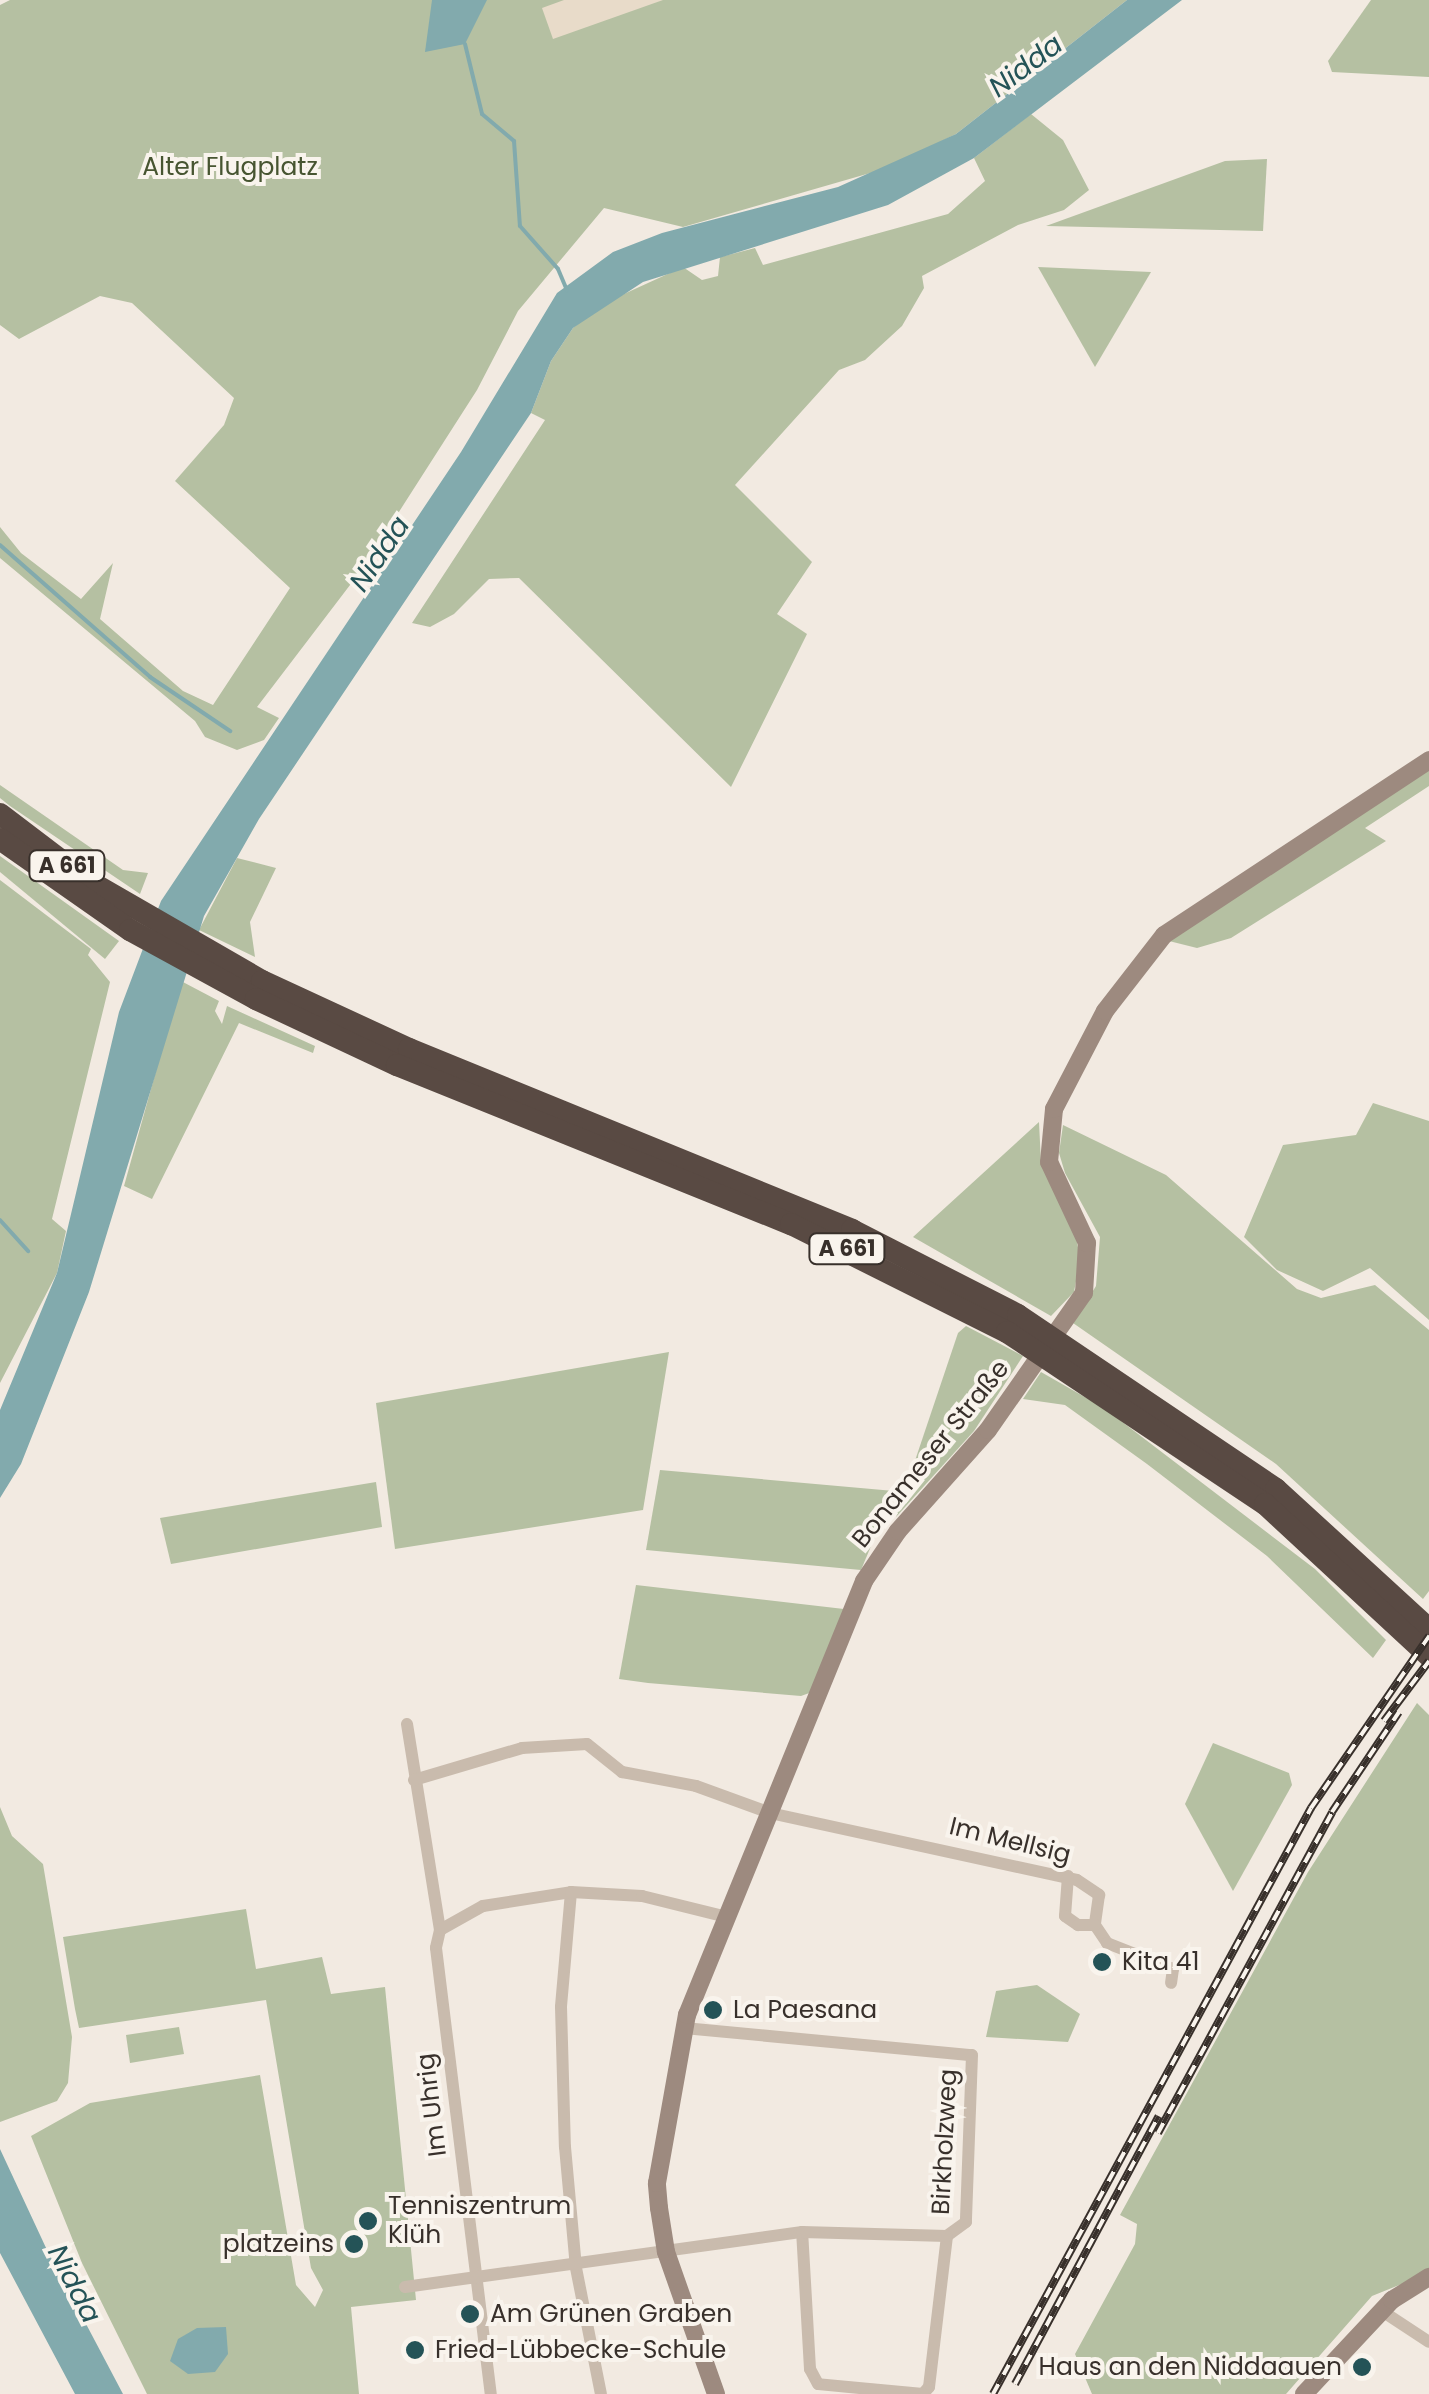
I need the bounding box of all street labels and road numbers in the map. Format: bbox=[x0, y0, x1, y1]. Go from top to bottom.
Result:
road number: A 661 bbox=[27, 849, 107, 883]
road number: A 661 bbox=[807, 1232, 887, 1266]
street label: Bonameser Straße bbox=[846, 1354, 1016, 1554]
street label: Im Mellsig bbox=[946, 1811, 1074, 1871]
street label: Im Uhrig bbox=[411, 2052, 453, 2158]
street label: Birkholzweg bbox=[926, 2068, 964, 2216]

